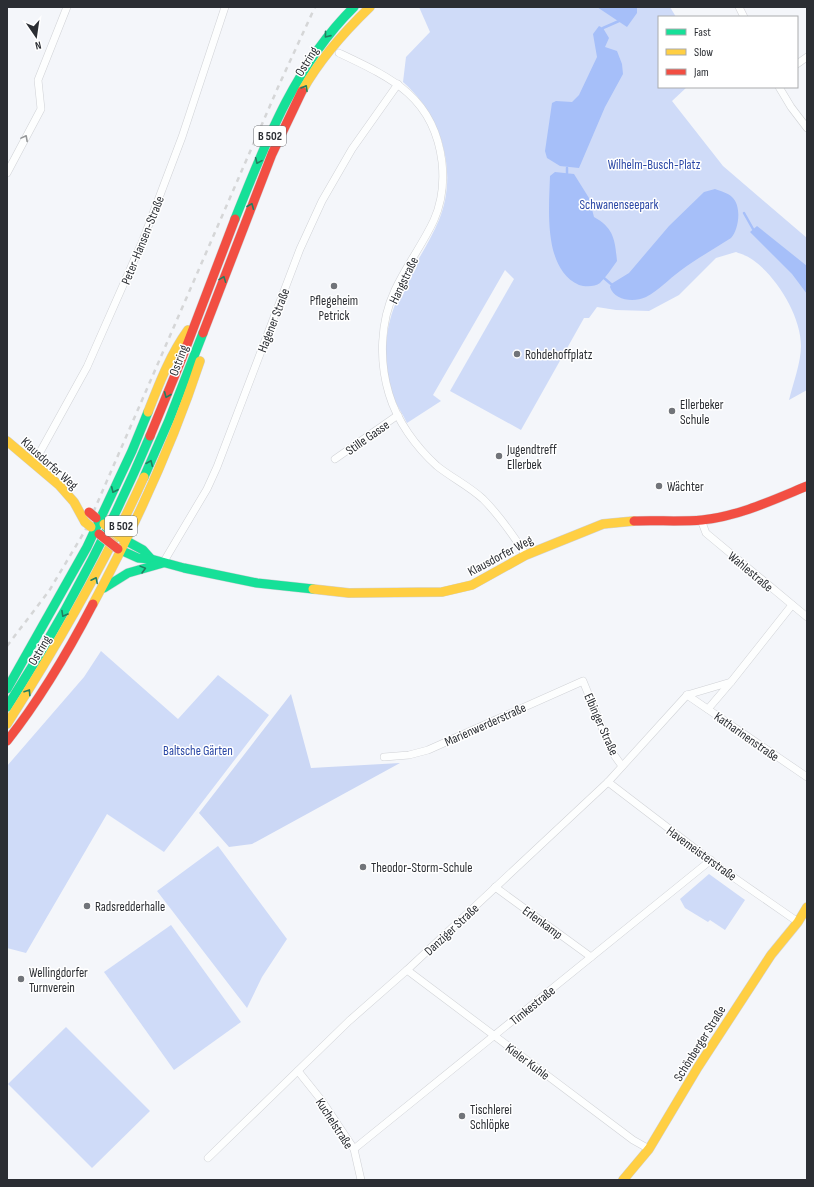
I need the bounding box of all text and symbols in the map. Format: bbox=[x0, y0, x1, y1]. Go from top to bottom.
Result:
north arrow bbox=[16, 16, 56, 56]
legend bbox=[658, 16, 798, 88]
text: Fast bbox=[694, 25, 711, 40]
one-way arrow bbox=[324, 31, 331, 38]
text: N bbox=[34, 38, 42, 52]
street label: Ostring bbox=[292, 44, 322, 79]
text: Slow bbox=[694, 45, 713, 60]
text: Jam bbox=[693, 65, 709, 80]
one-way arrow bbox=[300, 85, 307, 92]
road number: B 502 bbox=[254, 126, 286, 146]
one-way arrow bbox=[21, 135, 28, 143]
one-way arrow bbox=[255, 157, 263, 165]
park label: Wilhelm-Busch-Platz bbox=[608, 157, 701, 173]
street label: Peter-Hansen-Straße bbox=[118, 194, 168, 287]
park label: Schwanenseepark bbox=[579, 197, 659, 213]
one-way arrow bbox=[246, 202, 254, 210]
street label: Hangstraße bbox=[386, 254, 422, 307]
one-way arrow bbox=[219, 275, 227, 282]
marker: Pflegeheim Petrick bbox=[329, 281, 339, 291]
street label: Hagener Straße bbox=[254, 286, 293, 355]
place label: Pflegeheim Petrick bbox=[310, 293, 358, 324]
street label: Ostring bbox=[166, 343, 192, 378]
place label: Rohdehoffplatz bbox=[525, 347, 593, 363]
marker: Rohdehoffplatz bbox=[512, 349, 522, 359]
one-way arrow bbox=[164, 391, 172, 399]
place label: Ellerbeker Schule bbox=[680, 397, 724, 428]
marker: Ellerbeker Schule bbox=[667, 406, 677, 416]
street label: Stille Gasse bbox=[343, 417, 393, 459]
street label: Klausdorfer Weg bbox=[17, 434, 81, 494]
place label: Jugendtreff Ellerbek bbox=[506, 442, 557, 473]
marker: Jugendtreff Ellerbek bbox=[494, 451, 504, 461]
one-way arrow bbox=[146, 459, 154, 466]
place label: Wächter bbox=[667, 479, 704, 495]
marker: Wächter bbox=[654, 481, 664, 491]
one-way arrow bbox=[111, 486, 119, 494]
road number: B 502 bbox=[105, 516, 137, 536]
street label: Klausdorfer Weg bbox=[465, 532, 536, 580]
street label: Wahlestraße bbox=[724, 548, 776, 595]
one-way arrow bbox=[140, 565, 146, 573]
one-way arrow bbox=[90, 577, 97, 584]
one-way arrow bbox=[61, 610, 68, 617]
street label: Ostring bbox=[25, 633, 55, 668]
one-way arrow bbox=[24, 689, 31, 696]
street label: Elbinger Straße bbox=[580, 691, 622, 758]
street label: Marienwerderstraße bbox=[442, 700, 529, 750]
street label: Katharinenstraße bbox=[711, 709, 782, 765]
park label: Baltsche Gärten bbox=[163, 743, 233, 759]
street label: Havemeisterstraße bbox=[663, 823, 740, 885]
place label: Theodor-Storm-Schule bbox=[371, 860, 473, 876]
marker: Theodor-Storm-Schule bbox=[358, 862, 368, 872]
place label: Radsredderhalle bbox=[95, 899, 165, 915]
street label: Danziger Straße bbox=[421, 900, 482, 959]
marker: Radsredderhalle bbox=[82, 901, 92, 911]
street label: Erlenkamp bbox=[519, 903, 566, 943]
place label: Wellingdorfer Turnverein bbox=[29, 965, 88, 996]
marker: Wellingdorfer Turnverein bbox=[16, 974, 26, 984]
street label: Timkestraße bbox=[507, 983, 559, 1029]
street label: Schönberger Straße bbox=[670, 1003, 729, 1084]
street label: Kieler Kuhle bbox=[502, 1040, 553, 1084]
street label: Kuchelstraße bbox=[312, 1095, 357, 1152]
place label: Tischlerei Schlöpke bbox=[470, 1102, 512, 1133]
marker: Tischlerei Schlöpke bbox=[457, 1111, 467, 1121]

